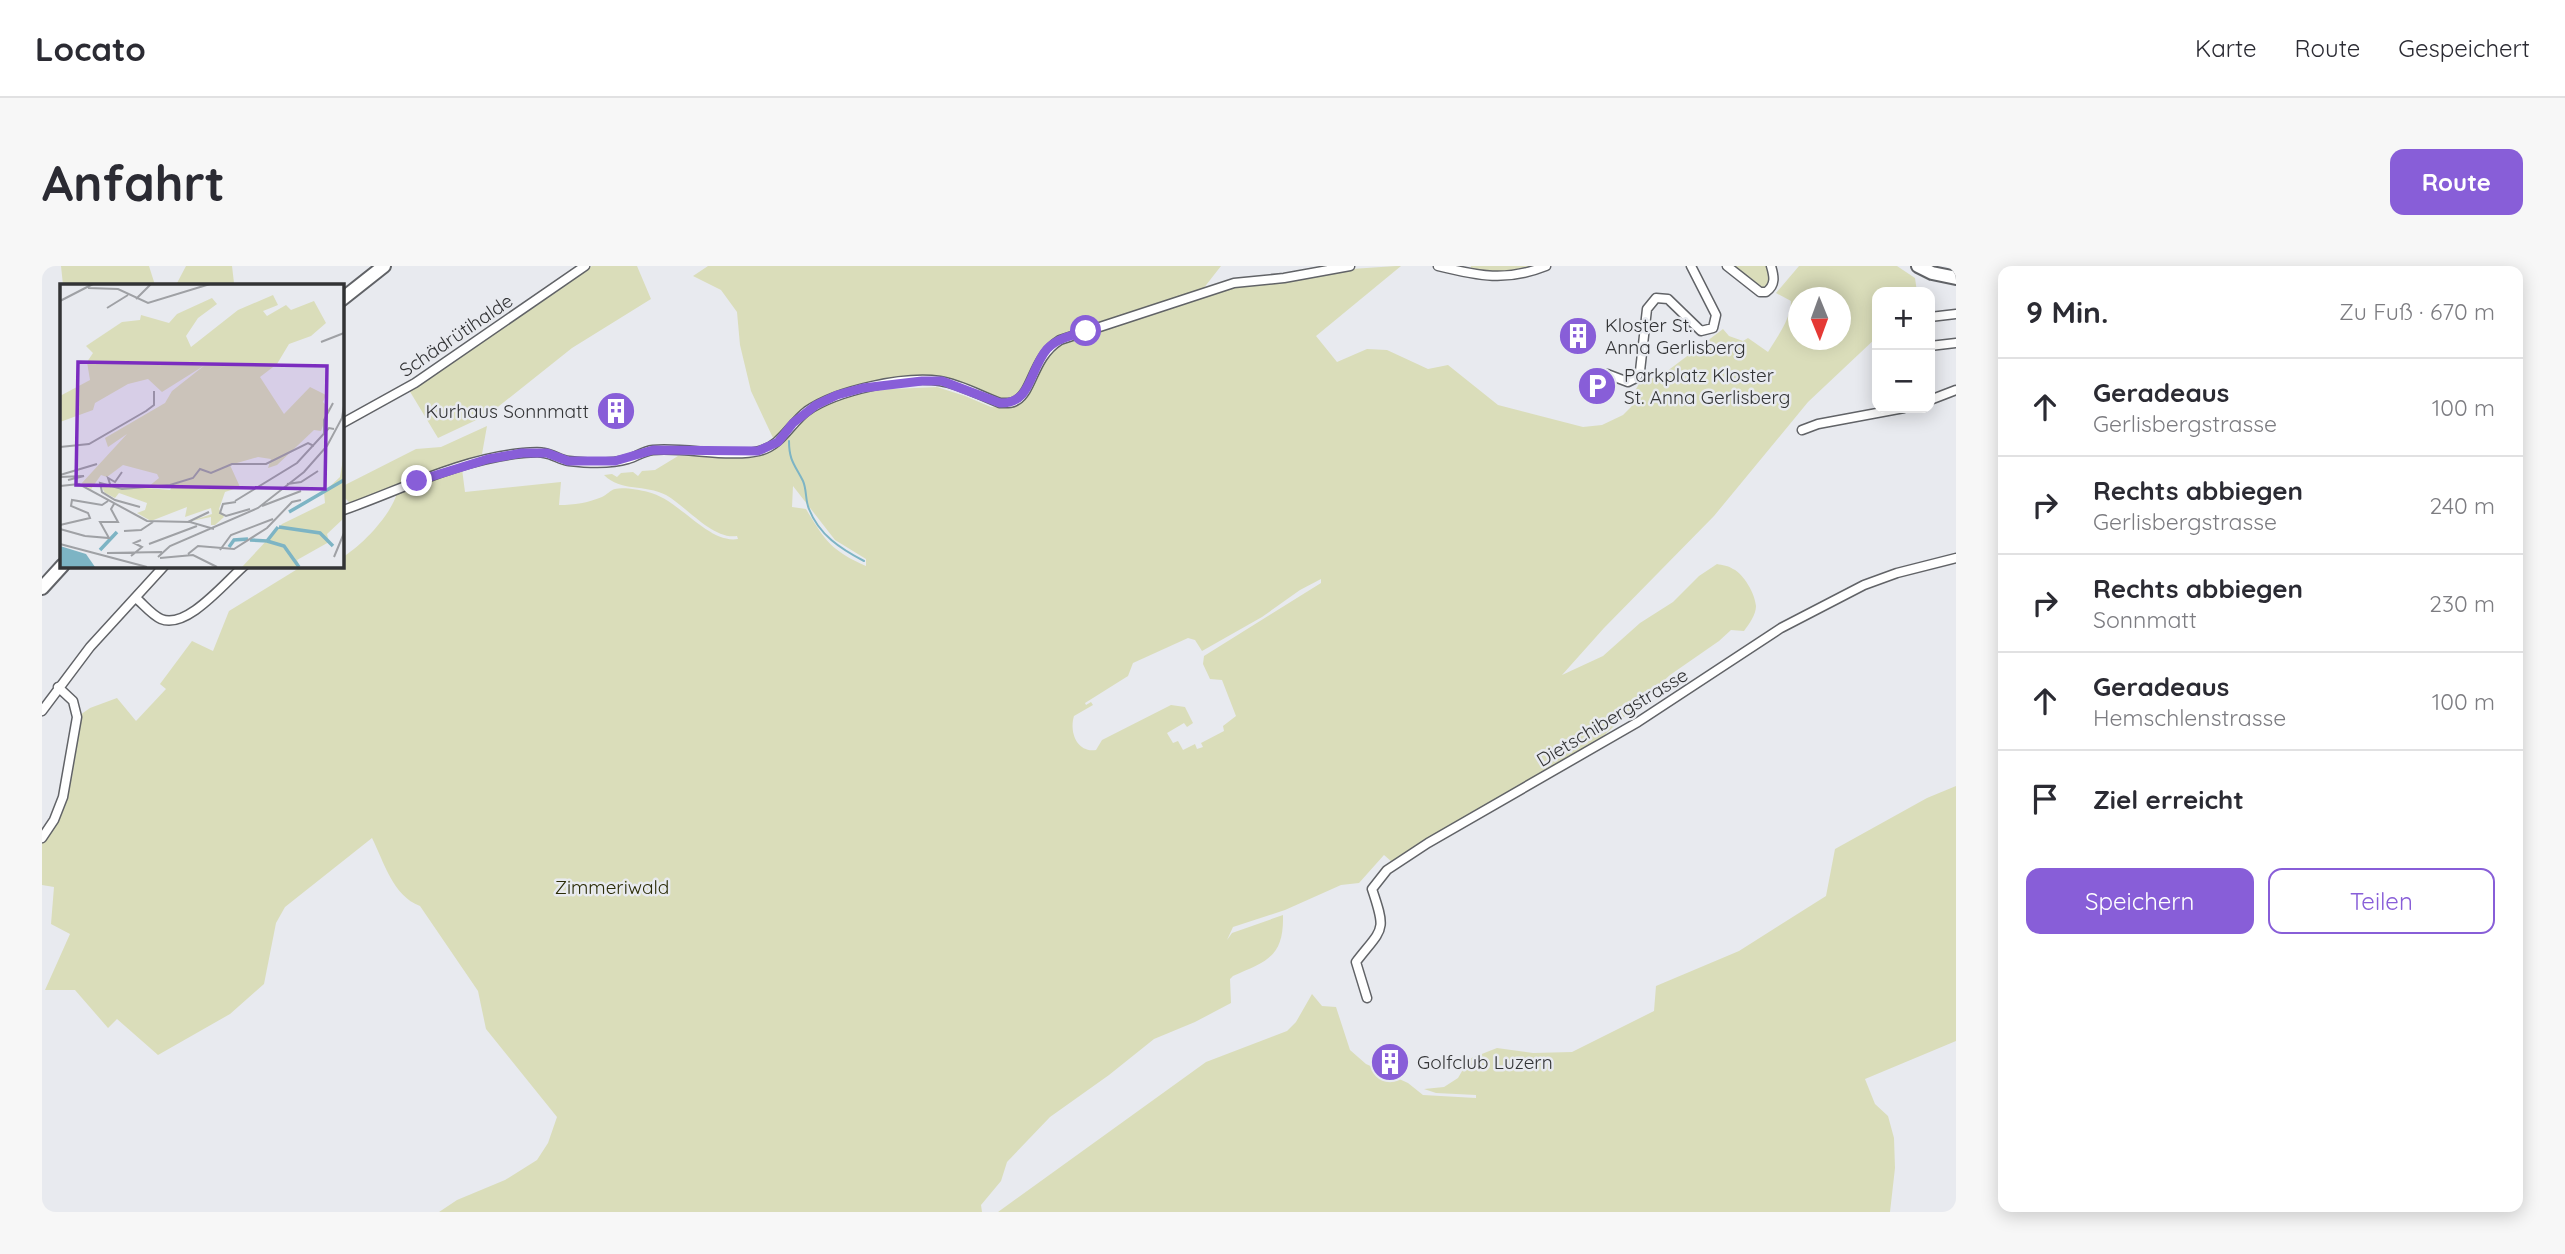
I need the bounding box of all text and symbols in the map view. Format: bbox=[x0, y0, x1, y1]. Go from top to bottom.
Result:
text: Locato bbox=[35, 28, 146, 69]
text: Karte bbox=[2195, 33, 2257, 63]
text: Route bbox=[2295, 33, 2360, 63]
text: Gespeichert bbox=[2398, 33, 2530, 63]
button: Route bbox=[2390, 149, 2523, 215]
text: Anfahrt bbox=[42, 152, 225, 213]
inset map bbox=[60, 284, 343, 567]
north arrow bbox=[1788, 287, 1851, 350]
map controls bbox=[1872, 287, 1935, 413]
button: + bbox=[1872, 287, 1935, 350]
street label: Schädrütihalde bbox=[395, 288, 517, 382]
text: 9 Min. bbox=[2026, 293, 2108, 331]
text: Zu Fuß · 670 m bbox=[2339, 297, 2495, 326]
place label: Kloster St. Anna Gerlisberg bbox=[1605, 313, 1746, 359]
route start bbox=[1070, 315, 1101, 346]
building icon: Kloster St. Anna Gerlisberg bbox=[1557, 315, 1599, 357]
button: − bbox=[1872, 350, 1935, 413]
place label: Parkplatz Kloster St. Anna Gerlisberg bbox=[1624, 363, 1790, 409]
parking icon: Parkplatz Kloster St. Anna Gerlisberg bbox=[1576, 365, 1618, 407]
text: Geradeaus bbox=[2093, 376, 2229, 409]
icon: ahead bbox=[2026, 388, 2064, 426]
building icon: Kurhaus Sonnmatt bbox=[595, 390, 637, 432]
text: 100 m bbox=[2432, 393, 2495, 422]
place label: Kurhaus Sonnmatt bbox=[425, 399, 589, 423]
text: Gerlisbergstrasse bbox=[2093, 409, 2277, 438]
route end bbox=[401, 465, 432, 496]
text: Rechts abbiegen bbox=[2093, 474, 2303, 507]
icon: right bbox=[2026, 486, 2064, 524]
text: 240 m bbox=[2430, 491, 2495, 520]
text: Gerlisbergstrasse bbox=[2093, 507, 2277, 536]
text: Rechts abbiegen bbox=[2093, 572, 2303, 605]
icon: right bbox=[2026, 584, 2064, 622]
text: 230 m bbox=[2429, 589, 2495, 618]
text: Sonnmatt bbox=[2093, 605, 2197, 634]
street label: Dietschibergstrasse bbox=[1532, 662, 1692, 772]
text: Geradeaus bbox=[2093, 670, 2229, 703]
icon: ahead bbox=[2026, 682, 2064, 720]
text: 100 m bbox=[2432, 687, 2495, 716]
text: Hemschlenstrasse bbox=[2093, 703, 2286, 732]
icon: arrive bbox=[2026, 780, 2064, 818]
text: Ziel erreicht bbox=[2093, 783, 2244, 816]
button: Speichern bbox=[2026, 868, 2254, 934]
button: Teilen bbox=[2268, 868, 2495, 934]
park label: Zimmeriwald bbox=[555, 875, 669, 899]
building icon: Golfclub Luzern bbox=[1369, 1041, 1411, 1083]
place label: Golfclub Luzern bbox=[1417, 1050, 1553, 1074]

